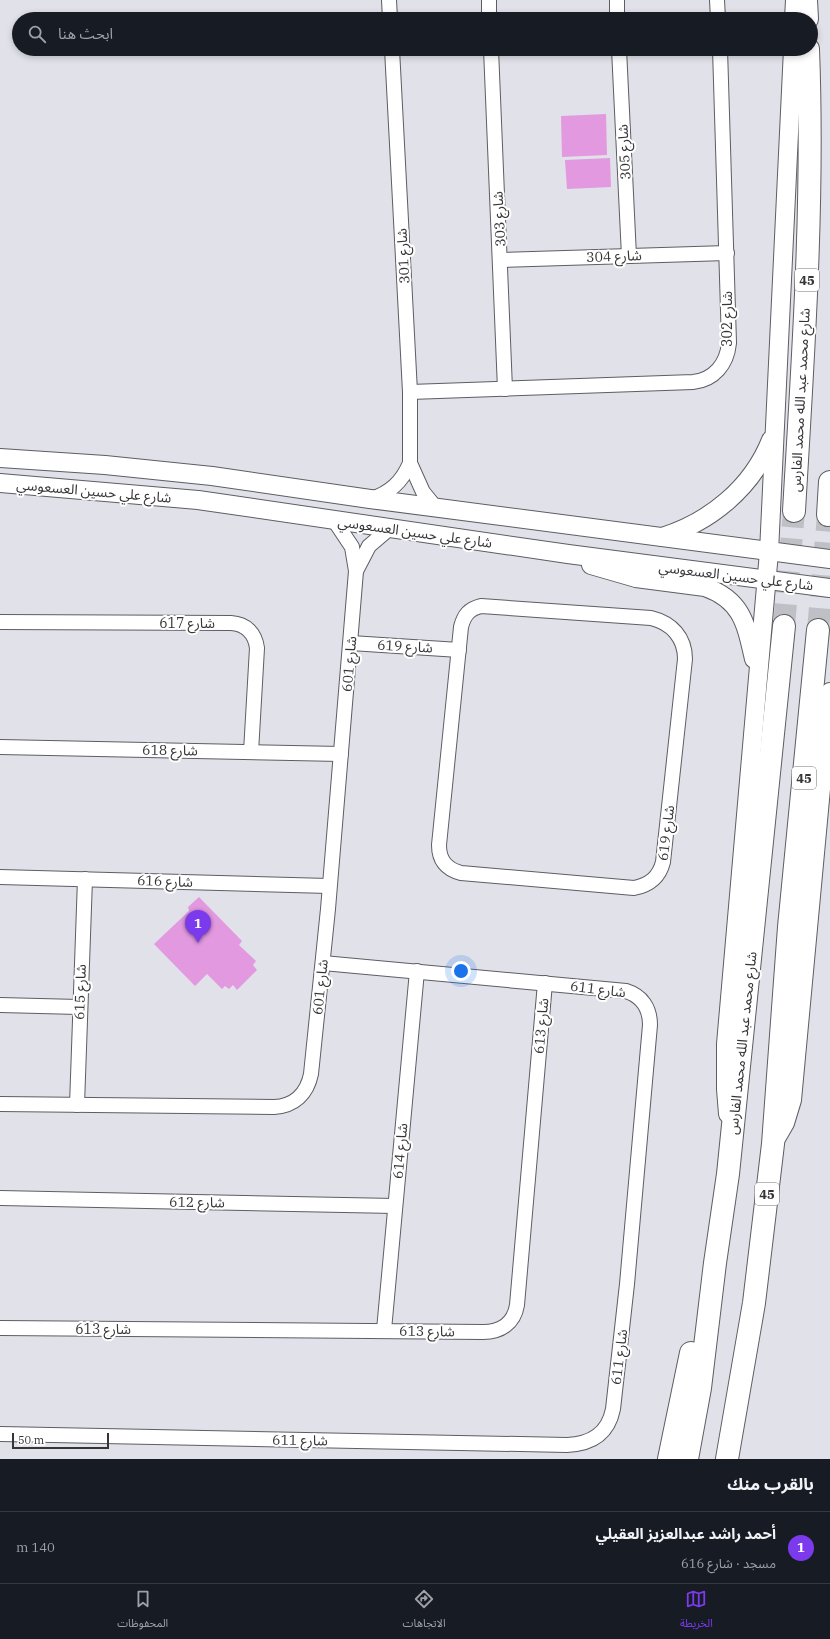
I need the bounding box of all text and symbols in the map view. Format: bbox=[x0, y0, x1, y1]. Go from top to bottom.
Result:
search box bbox=[12, 12, 818, 56]
icon: search bbox=[26, 23, 48, 45]
text: ابحث هنا bbox=[58, 24, 113, 43]
street label: شارع 305 bbox=[614, 124, 636, 180]
street label: شارع 303 bbox=[489, 191, 511, 247]
street label: شارع 301 bbox=[393, 228, 415, 284]
street label: شارع 304 bbox=[586, 246, 642, 268]
road number: 45 bbox=[795, 269, 819, 291]
street label: شارع 302 bbox=[718, 291, 738, 347]
street label: شارع محمد عبد الله محمد الفارس bbox=[786, 308, 816, 492]
street label: شارع علي حسين العسعوسي bbox=[16, 475, 172, 509]
street label: شارع علي حسين العسعوسي bbox=[336, 512, 493, 554]
street label: شارع علي حسين العسعوسي bbox=[657, 558, 814, 597]
street label: شارع 617 bbox=[159, 614, 215, 634]
street label: شارع 601 bbox=[338, 635, 362, 693]
street label: شارع 619 bbox=[377, 636, 433, 658]
street label: شارع 618 bbox=[142, 741, 198, 761]
road number: 45 bbox=[792, 767, 816, 789]
street label: شارع 619 bbox=[654, 804, 680, 862]
street label: شارع 616 bbox=[137, 871, 193, 893]
pin: 1 bbox=[185, 910, 211, 943]
street label: شارع محمد عبد الله محمد الفارس bbox=[723, 951, 763, 1136]
street label: شارع 601 bbox=[308, 958, 334, 1016]
your location bbox=[451, 961, 471, 981]
street label: شارع 615 bbox=[70, 964, 92, 1020]
street label: شارع 611 bbox=[569, 977, 627, 1003]
street label: شارع 613 bbox=[530, 997, 554, 1055]
street label: شارع 614 bbox=[389, 1122, 413, 1180]
road number: 45 bbox=[755, 1183, 779, 1205]
street label: شارع 612 bbox=[169, 1193, 225, 1213]
street label: شارع 613 bbox=[75, 1320, 131, 1340]
street label: شارع 613 bbox=[399, 1322, 455, 1342]
street label: شارع 611 bbox=[607, 1328, 633, 1386]
scale bar bbox=[12, 1431, 109, 1450]
street label: شارع 611 bbox=[272, 1431, 328, 1451]
text: 50 m bbox=[18, 1433, 44, 1447]
text: بالقرب منك bbox=[727, 1473, 814, 1495]
text: أحمد راشد عبدالعزيز العقيلي bbox=[595, 1524, 776, 1543]
text: 140 m bbox=[16, 1539, 55, 1556]
text: 1 bbox=[797, 1539, 805, 1556]
text: مسجد · شارع 616 bbox=[681, 1555, 776, 1572]
tab: المحفوظات bbox=[117, 1588, 168, 1635]
tab: الاتجاهات bbox=[403, 1588, 446, 1635]
tab: الخريطة bbox=[680, 1588, 713, 1635]

